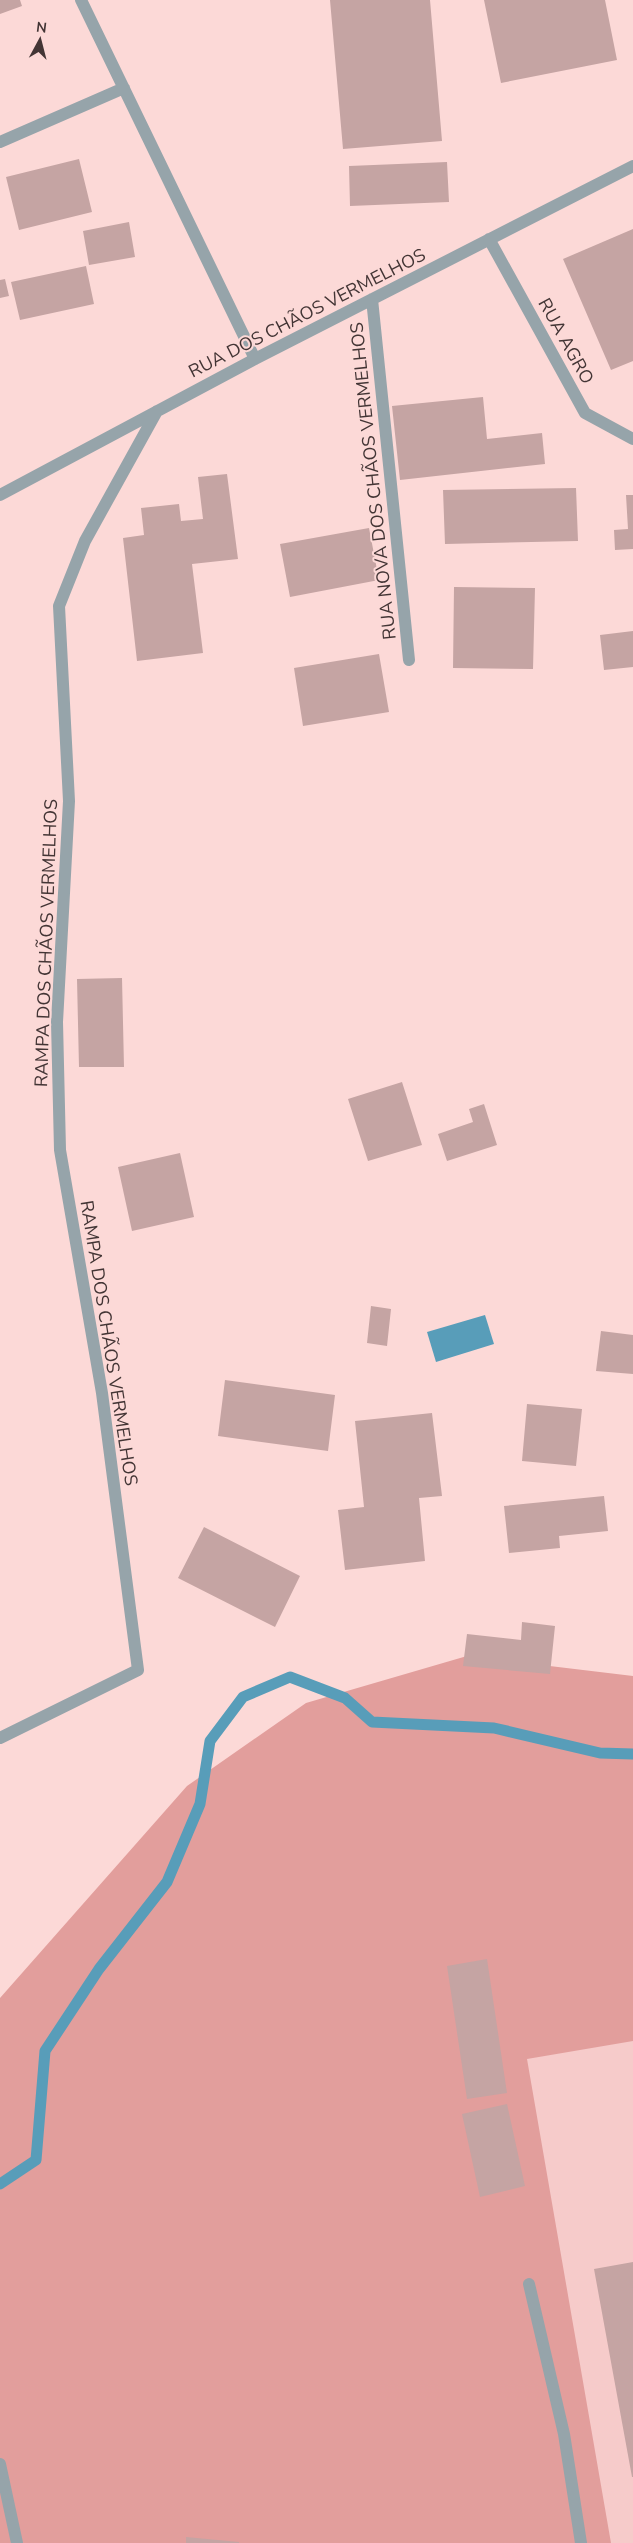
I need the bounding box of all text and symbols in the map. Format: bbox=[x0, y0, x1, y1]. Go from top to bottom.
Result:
north arrow bbox=[15, 15, 65, 65]
text: N bbox=[35, 18, 48, 38]
street label: RUA DOS CHÃOS VERMELHOS bbox=[184, 243, 430, 383]
street label: RUA AGRO bbox=[533, 294, 599, 388]
street label: RUA NOVA DOS CHÃOS VERMELHOS bbox=[344, 321, 402, 641]
street label: RAMPA DOS CHÃOS VERMELHOS bbox=[29, 798, 63, 1088]
street label: RAMPA DOS CHÃOS VERMELHOS bbox=[75, 1199, 143, 1487]

